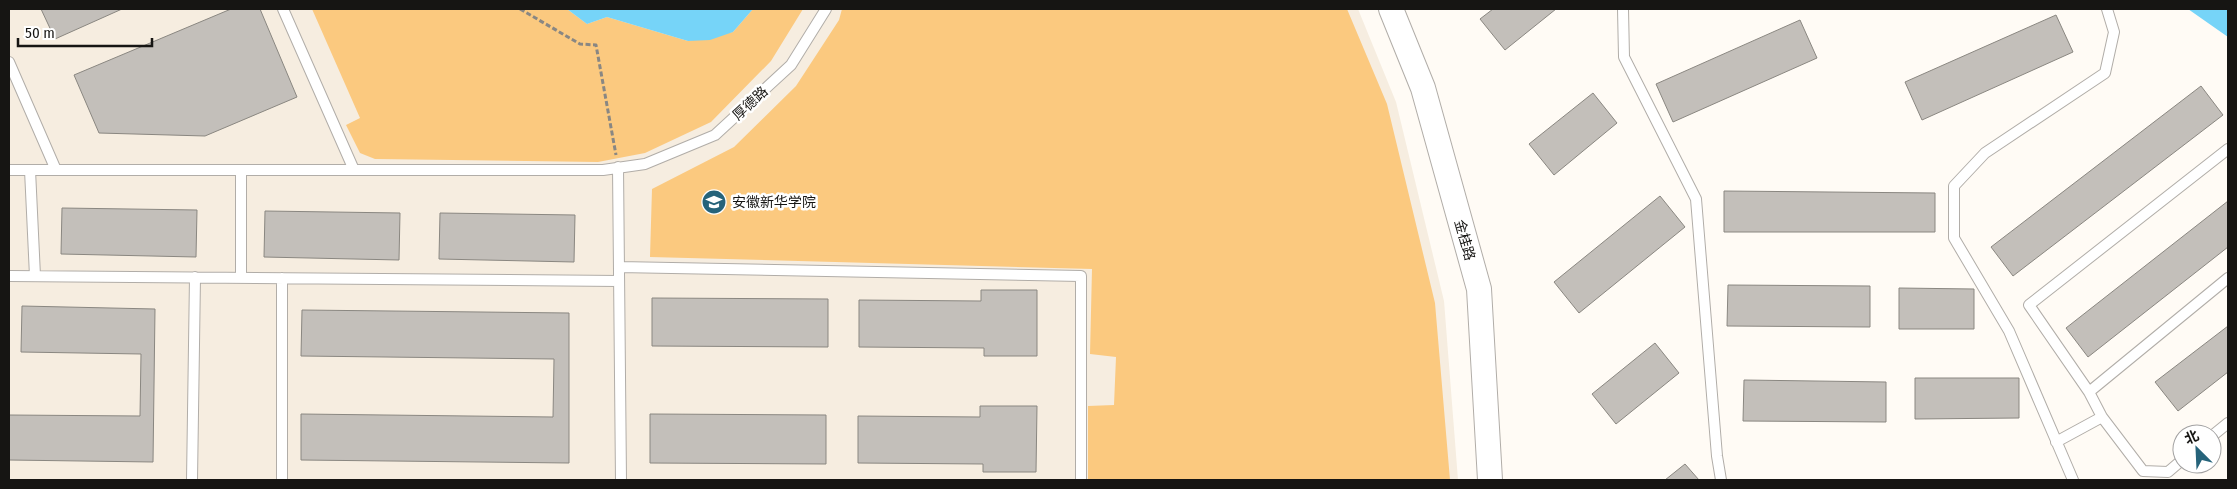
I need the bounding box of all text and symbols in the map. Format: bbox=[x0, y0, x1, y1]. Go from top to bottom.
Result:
scale bar bbox=[18, 15, 151, 47]
text: 50 m bbox=[25, 24, 55, 42]
street label: 厚德路 bbox=[729, 83, 771, 124]
school or university icon: 安徽新华学院 bbox=[701, 189, 727, 215]
place label: 安徽新华学院 bbox=[732, 194, 816, 211]
street label: 金桂路 bbox=[1451, 218, 1478, 263]
north arrow bbox=[2172, 424, 2222, 474]
text: 北 bbox=[2182, 427, 2202, 448]

